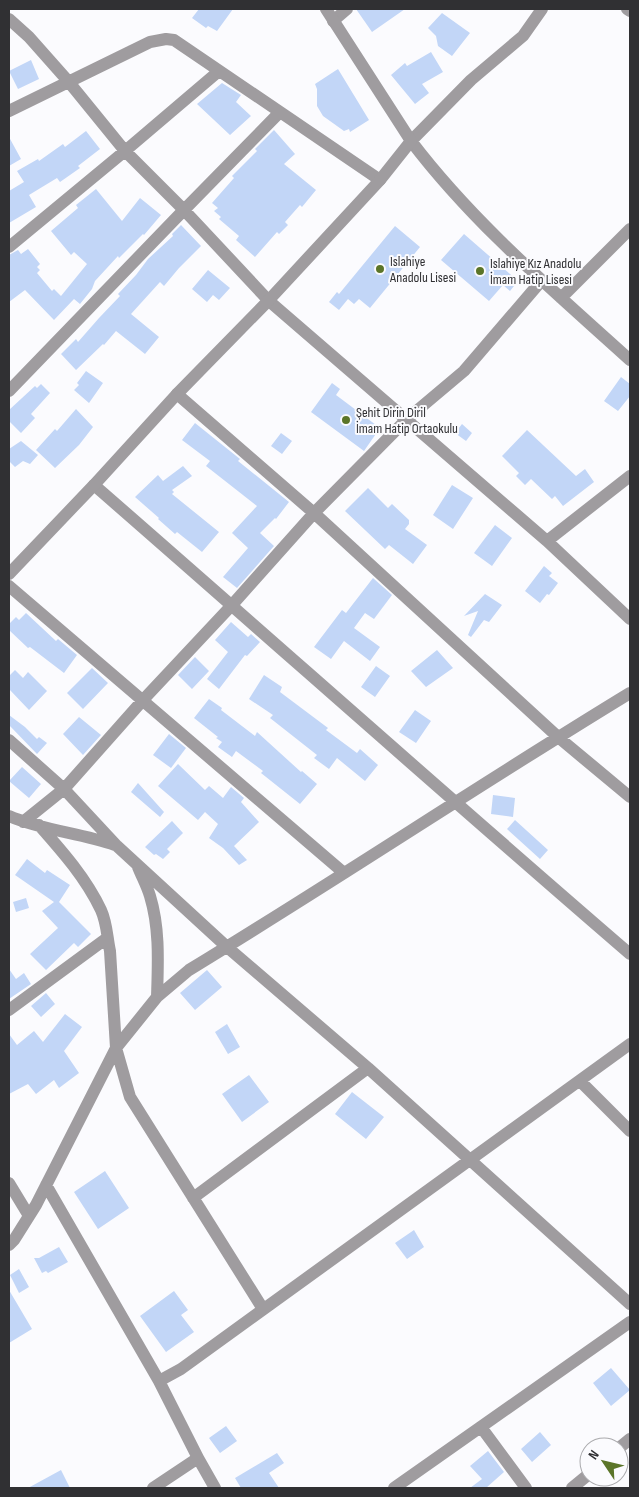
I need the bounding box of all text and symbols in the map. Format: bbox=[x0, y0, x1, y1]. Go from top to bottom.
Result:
place label: Islahiye Anadolu Lisesi bbox=[389, 253, 456, 286]
place label: Islahiye Kız Anadolu İmam Hatip Lisesi bbox=[490, 255, 582, 288]
marker: Islahiye Anadolu Lisesi bbox=[374, 263, 386, 275]
marker: Islahiye Kız Anadolu İmam Hatip Lisesi bbox=[474, 265, 486, 277]
place label: Şehit Dirin Diril İmam Hatip Ortaokulu bbox=[356, 404, 458, 437]
marker: Şehit Dirin Diril İmam Hatip Ortaokulu bbox=[340, 414, 352, 426]
north arrow bbox=[579, 1437, 629, 1487]
text: N bbox=[585, 1447, 603, 1463]

